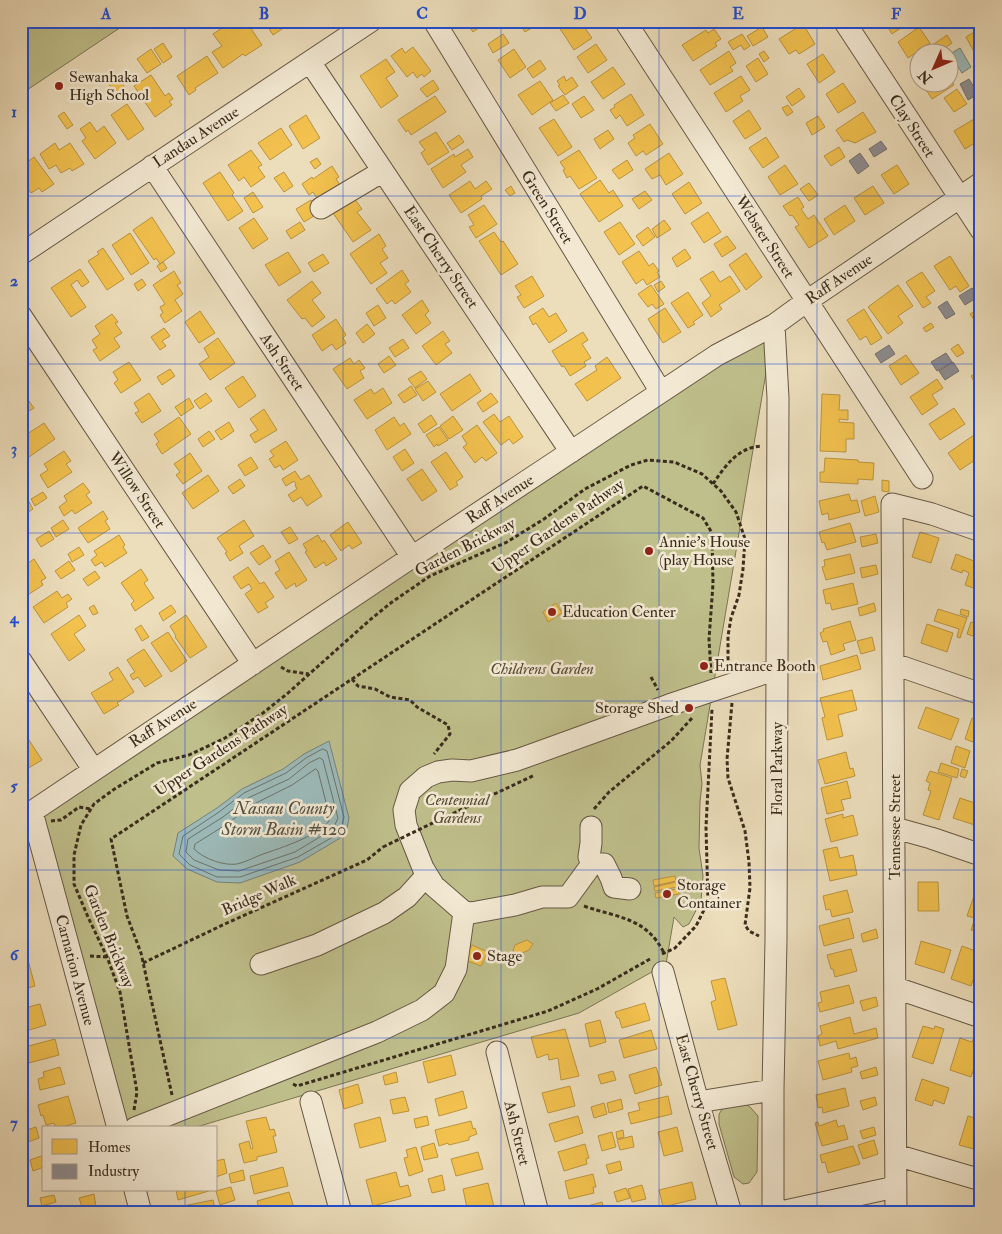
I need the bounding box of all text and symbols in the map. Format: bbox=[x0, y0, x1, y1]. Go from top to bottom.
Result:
text: A bbox=[100, 4, 112, 24]
text: B bbox=[259, 4, 269, 24]
text: C bbox=[416, 4, 428, 24]
text: D bbox=[573, 4, 587, 24]
text: E bbox=[732, 4, 744, 24]
text: F bbox=[891, 4, 901, 24]
north arrow bbox=[910, 42, 960, 92]
text: N bbox=[914, 66, 936, 88]
place label: Sewanhaka High School bbox=[69, 67, 149, 105]
marker: Sewanhaka High School bbox=[53, 80, 65, 92]
street label: Clay Street bbox=[884, 91, 940, 161]
text: 1 bbox=[11, 102, 17, 122]
street label: Landau Avenue bbox=[149, 102, 243, 172]
street label: Green Street bbox=[517, 167, 577, 247]
street label: Webster Street bbox=[730, 191, 799, 282]
street label: East Cherry Street bbox=[399, 202, 483, 312]
street label: Raff Avenue bbox=[802, 249, 877, 309]
text: 2 bbox=[10, 271, 18, 291]
street label: Ash Street bbox=[255, 328, 309, 395]
text: 3 bbox=[11, 439, 17, 459]
street label: Willow Street bbox=[104, 447, 170, 532]
street label: Raff Avenue bbox=[462, 470, 538, 528]
street label: Upper Gardens Pathway bbox=[488, 474, 629, 578]
street label: Garden Brickway bbox=[412, 513, 519, 581]
place label: Annie's House (play House bbox=[658, 532, 751, 571]
marker: Annie's House (play House bbox=[643, 545, 655, 557]
place label: Education Center bbox=[562, 602, 676, 622]
marker: Education Center bbox=[546, 606, 558, 618]
text: 4 bbox=[9, 608, 20, 628]
place label: Entrance Booth bbox=[714, 656, 816, 676]
park label: Childrens Garden bbox=[490, 659, 594, 679]
marker: Entrance Booth bbox=[698, 660, 710, 672]
street label: Raff Avenue bbox=[125, 694, 201, 752]
place label: Storage Shed bbox=[595, 698, 679, 718]
street label: Upper Gardens Pathway bbox=[151, 699, 293, 801]
marker: Storage Shed bbox=[683, 702, 695, 714]
street label: Floral Parkway bbox=[767, 721, 787, 816]
street label: Tennessee Street bbox=[885, 774, 905, 880]
text: 5 bbox=[10, 776, 18, 796]
park label: Centennial Gardens bbox=[425, 790, 490, 828]
water label: Nassau County Storm Basin #120 bbox=[220, 797, 347, 841]
street label: Bridge Walk bbox=[219, 870, 300, 920]
place label: Storage Container bbox=[677, 875, 742, 913]
street label: Garden Brickway bbox=[79, 881, 139, 992]
marker: Storage Container bbox=[661, 888, 673, 900]
street label: Carnation Avenue bbox=[51, 912, 99, 1028]
text: 6 bbox=[10, 945, 20, 965]
place label: Stage bbox=[487, 946, 523, 966]
marker: Stage bbox=[471, 950, 483, 962]
street label: East Cherry Street bbox=[671, 1032, 723, 1152]
street label: Ash Street bbox=[499, 1098, 535, 1167]
text: 7 bbox=[10, 1113, 18, 1133]
legend bbox=[42, 1126, 218, 1192]
text: Homes bbox=[88, 1138, 130, 1157]
text: Industry bbox=[88, 1162, 139, 1181]

